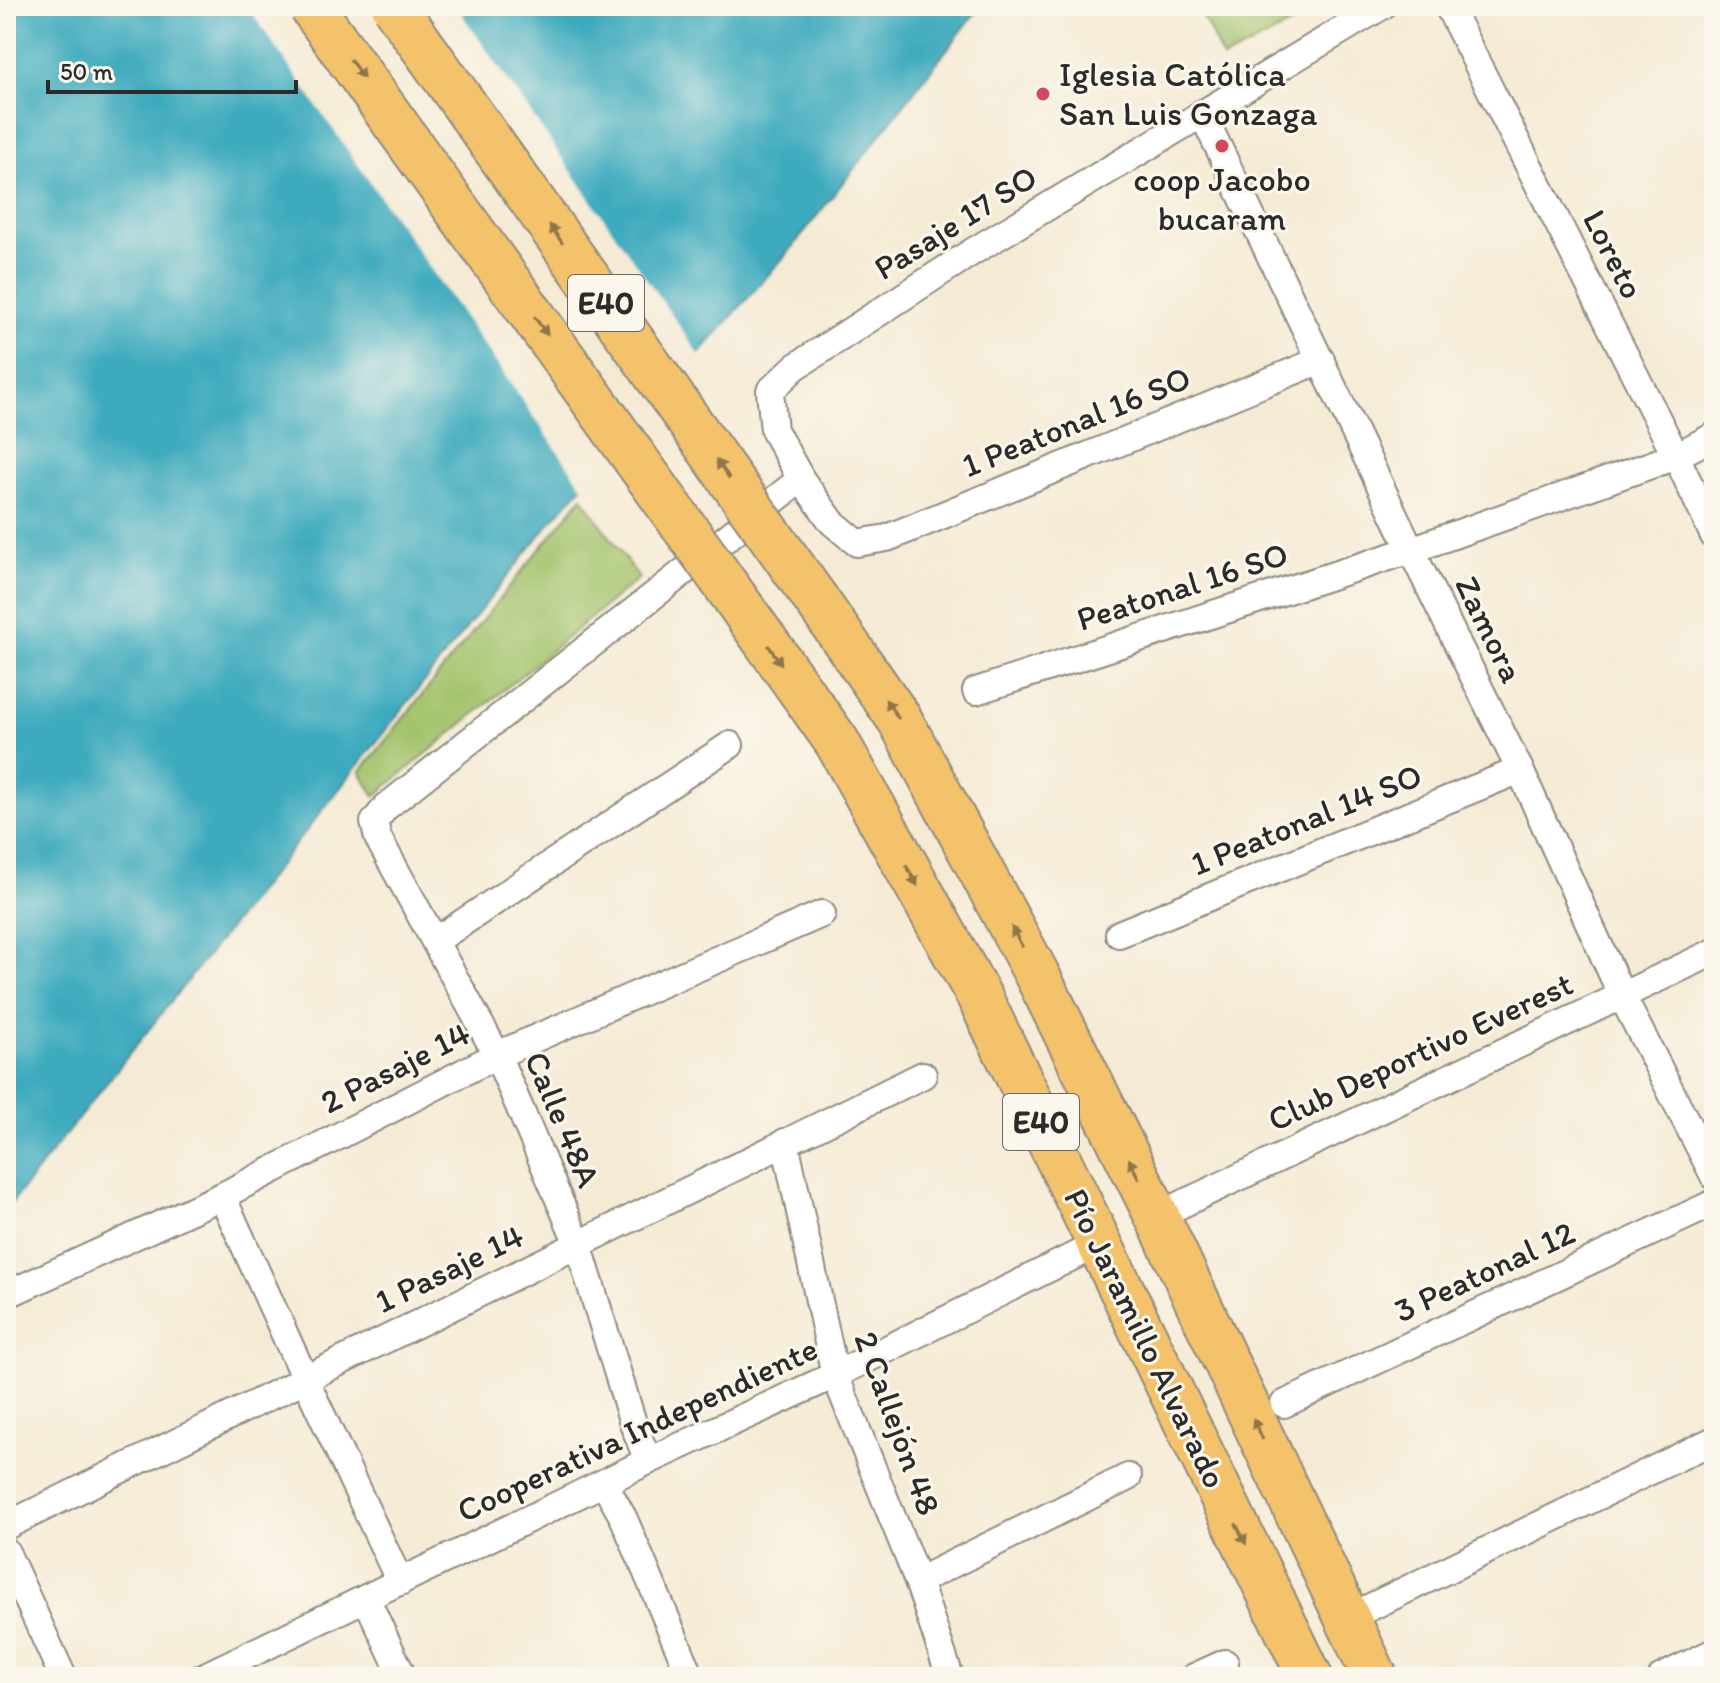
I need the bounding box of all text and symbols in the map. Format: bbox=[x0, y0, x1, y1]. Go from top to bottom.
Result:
scale bar bbox=[48, 44, 296, 94]
place label: Iglesia Católica San Luis Gonzaga bbox=[1059, 54, 1318, 134]
text: 50 m bbox=[60, 57, 113, 86]
one-way arrow bbox=[349, 59, 364, 80]
marker: Iglesia Católica San Luis Gonzaga bbox=[1034, 85, 1052, 103]
marker: coop Jacobo bucaram bbox=[1213, 137, 1231, 155]
street label: Pasaje 17 SO bbox=[866, 156, 1044, 289]
place label: coop Jacobo bucaram bbox=[1133, 159, 1311, 239]
street label: Loreto bbox=[1574, 203, 1653, 306]
one-way arrow bbox=[549, 224, 565, 244]
road number: E40 bbox=[568, 275, 644, 331]
one-way arrow bbox=[533, 316, 548, 337]
street label: 1 Peatonal 16 SO bbox=[956, 357, 1197, 486]
one-way arrow bbox=[716, 458, 731, 479]
street label: Peatonal 16 SO bbox=[1071, 533, 1293, 640]
street label: Zamora bbox=[1446, 569, 1533, 689]
one-way arrow bbox=[767, 644, 782, 665]
one-way arrow bbox=[885, 699, 900, 720]
street label: 1 Peatonal 14 SO bbox=[1185, 754, 1428, 884]
one-way arrow bbox=[905, 864, 919, 887]
one-way arrow bbox=[1010, 926, 1024, 948]
street label: Club Deportivo Everest bbox=[1261, 963, 1579, 1140]
street label: 2 Pasaje 14 bbox=[314, 1012, 477, 1123]
street label: Calle 48A bbox=[516, 1045, 610, 1193]
road number: E40 bbox=[1003, 1094, 1079, 1150]
one-way arrow bbox=[1127, 1158, 1141, 1181]
street label: Pío Jaramillo Alvarado bbox=[1055, 1182, 1236, 1495]
street label: 3 Peatonal 12 bbox=[1387, 1212, 1581, 1331]
street label: 1 Pasaje 14 bbox=[368, 1215, 530, 1322]
street label: 2 Callejón 48 bbox=[845, 1326, 950, 1521]
street label: Cooperativa Independiente bbox=[450, 1328, 824, 1531]
one-way arrow bbox=[1251, 1418, 1265, 1441]
one-way arrow bbox=[1234, 1522, 1248, 1545]

